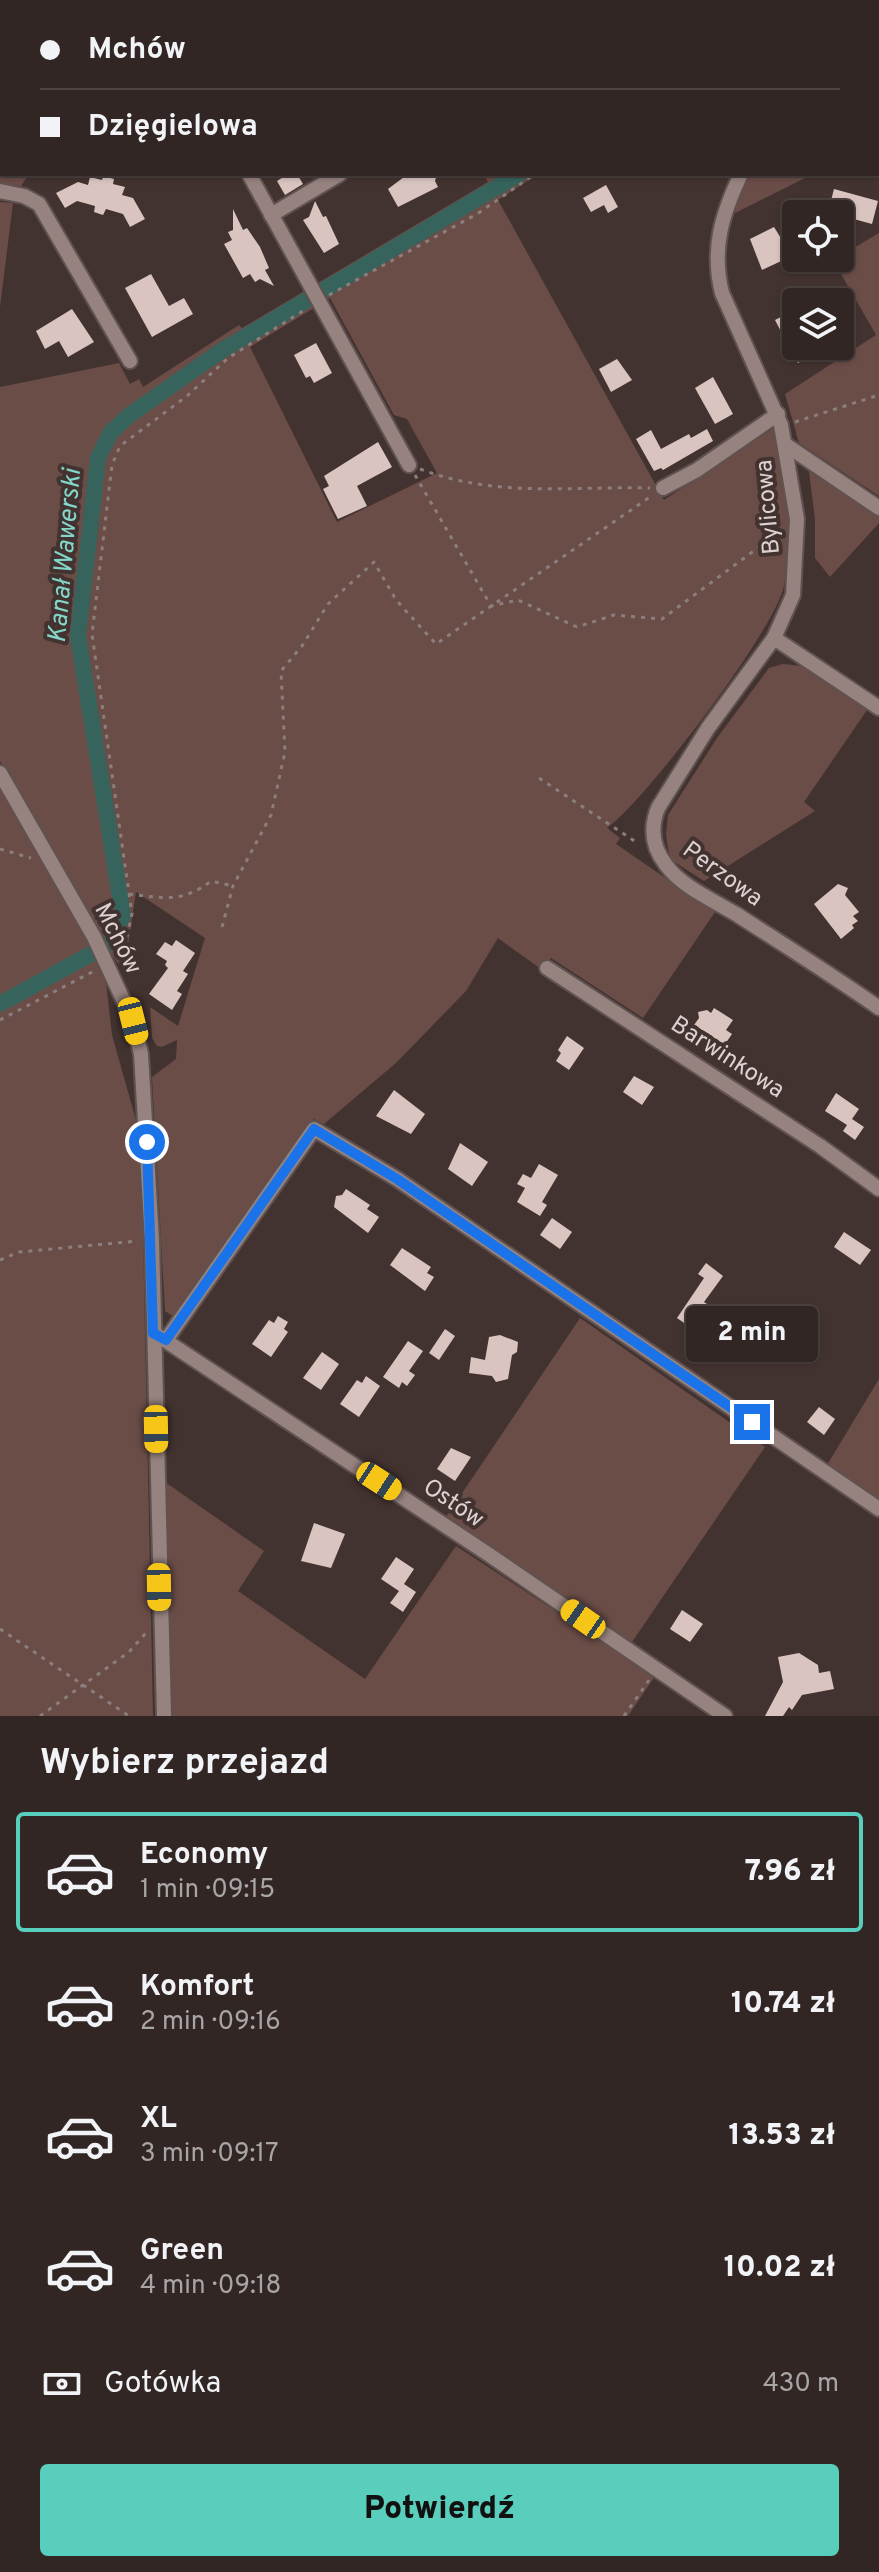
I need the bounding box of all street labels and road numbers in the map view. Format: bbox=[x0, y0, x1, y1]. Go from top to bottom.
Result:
street label: Bylicowa bbox=[750, 458, 788, 556]
street label: Perzowa bbox=[676, 836, 768, 914]
street label: Mchów bbox=[86, 898, 148, 980]
street label: Barwinkowa bbox=[664, 1010, 790, 1106]
street label: Ostów bbox=[417, 1473, 489, 1535]

